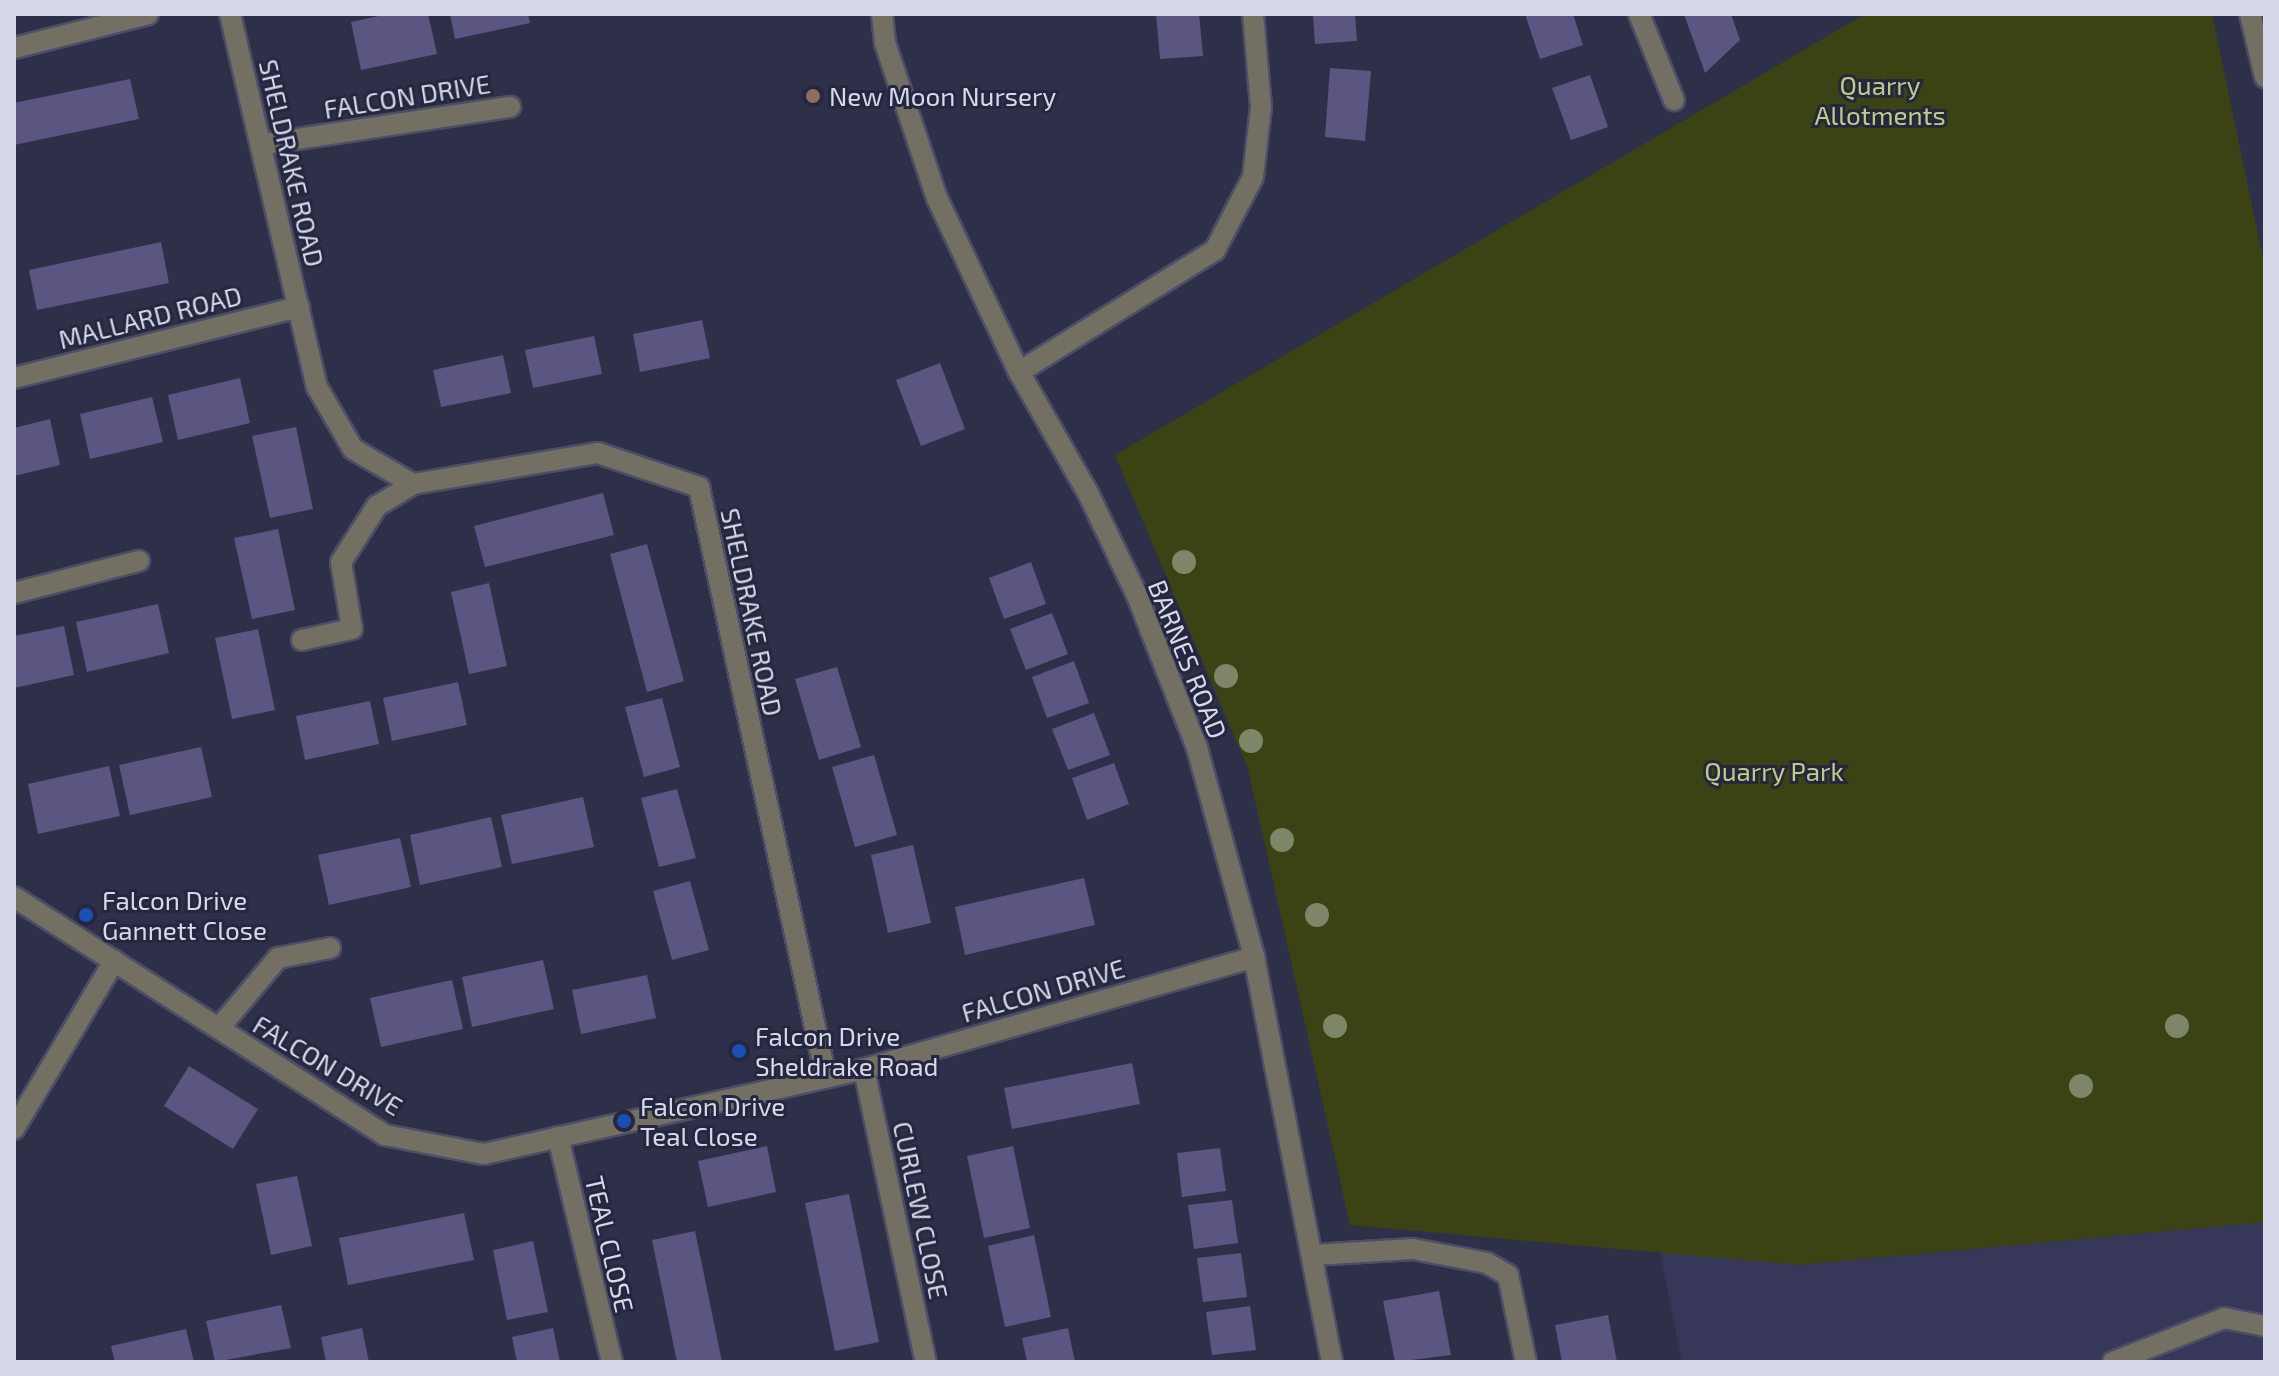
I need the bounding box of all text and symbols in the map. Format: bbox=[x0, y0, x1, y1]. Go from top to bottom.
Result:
street label: SHELDRAKE ROAD bbox=[253, 56, 331, 270]
street label: FALCON DRIVE bbox=[321, 67, 493, 125]
park label: Quarry Allotments bbox=[1814, 69, 1946, 130]
place label: New Moon Nursery bbox=[829, 80, 1057, 112]
marker: New Moon Nursery bbox=[804, 87, 822, 105]
street label: MALLARD ROAD bbox=[55, 279, 245, 355]
street label: SHELDRAKE ROAD bbox=[715, 505, 789, 719]
street label: BARNES ROAD bbox=[1142, 575, 1234, 743]
park label: Quarry Park bbox=[1704, 755, 1844, 787]
place label: Falcon Drive Gannett Close bbox=[102, 884, 267, 946]
marker: Falcon Drive Gannett Close bbox=[77, 906, 95, 924]
street label: FALCON DRIVE bbox=[958, 952, 1128, 1028]
street label: FALCON DRIVE bbox=[248, 1008, 408, 1122]
place label: Falcon Drive Sheldrake Road bbox=[755, 1020, 938, 1082]
marker: Falcon Drive Sheldrake Road bbox=[730, 1042, 748, 1060]
place label: Falcon Drive Teal Close bbox=[640, 1090, 785, 1152]
marker: Falcon Drive Teal Close bbox=[615, 1112, 633, 1130]
street label: CURLEW CLOSE bbox=[887, 1118, 955, 1302]
street label: TEAL CLOSE bbox=[579, 1173, 641, 1315]

